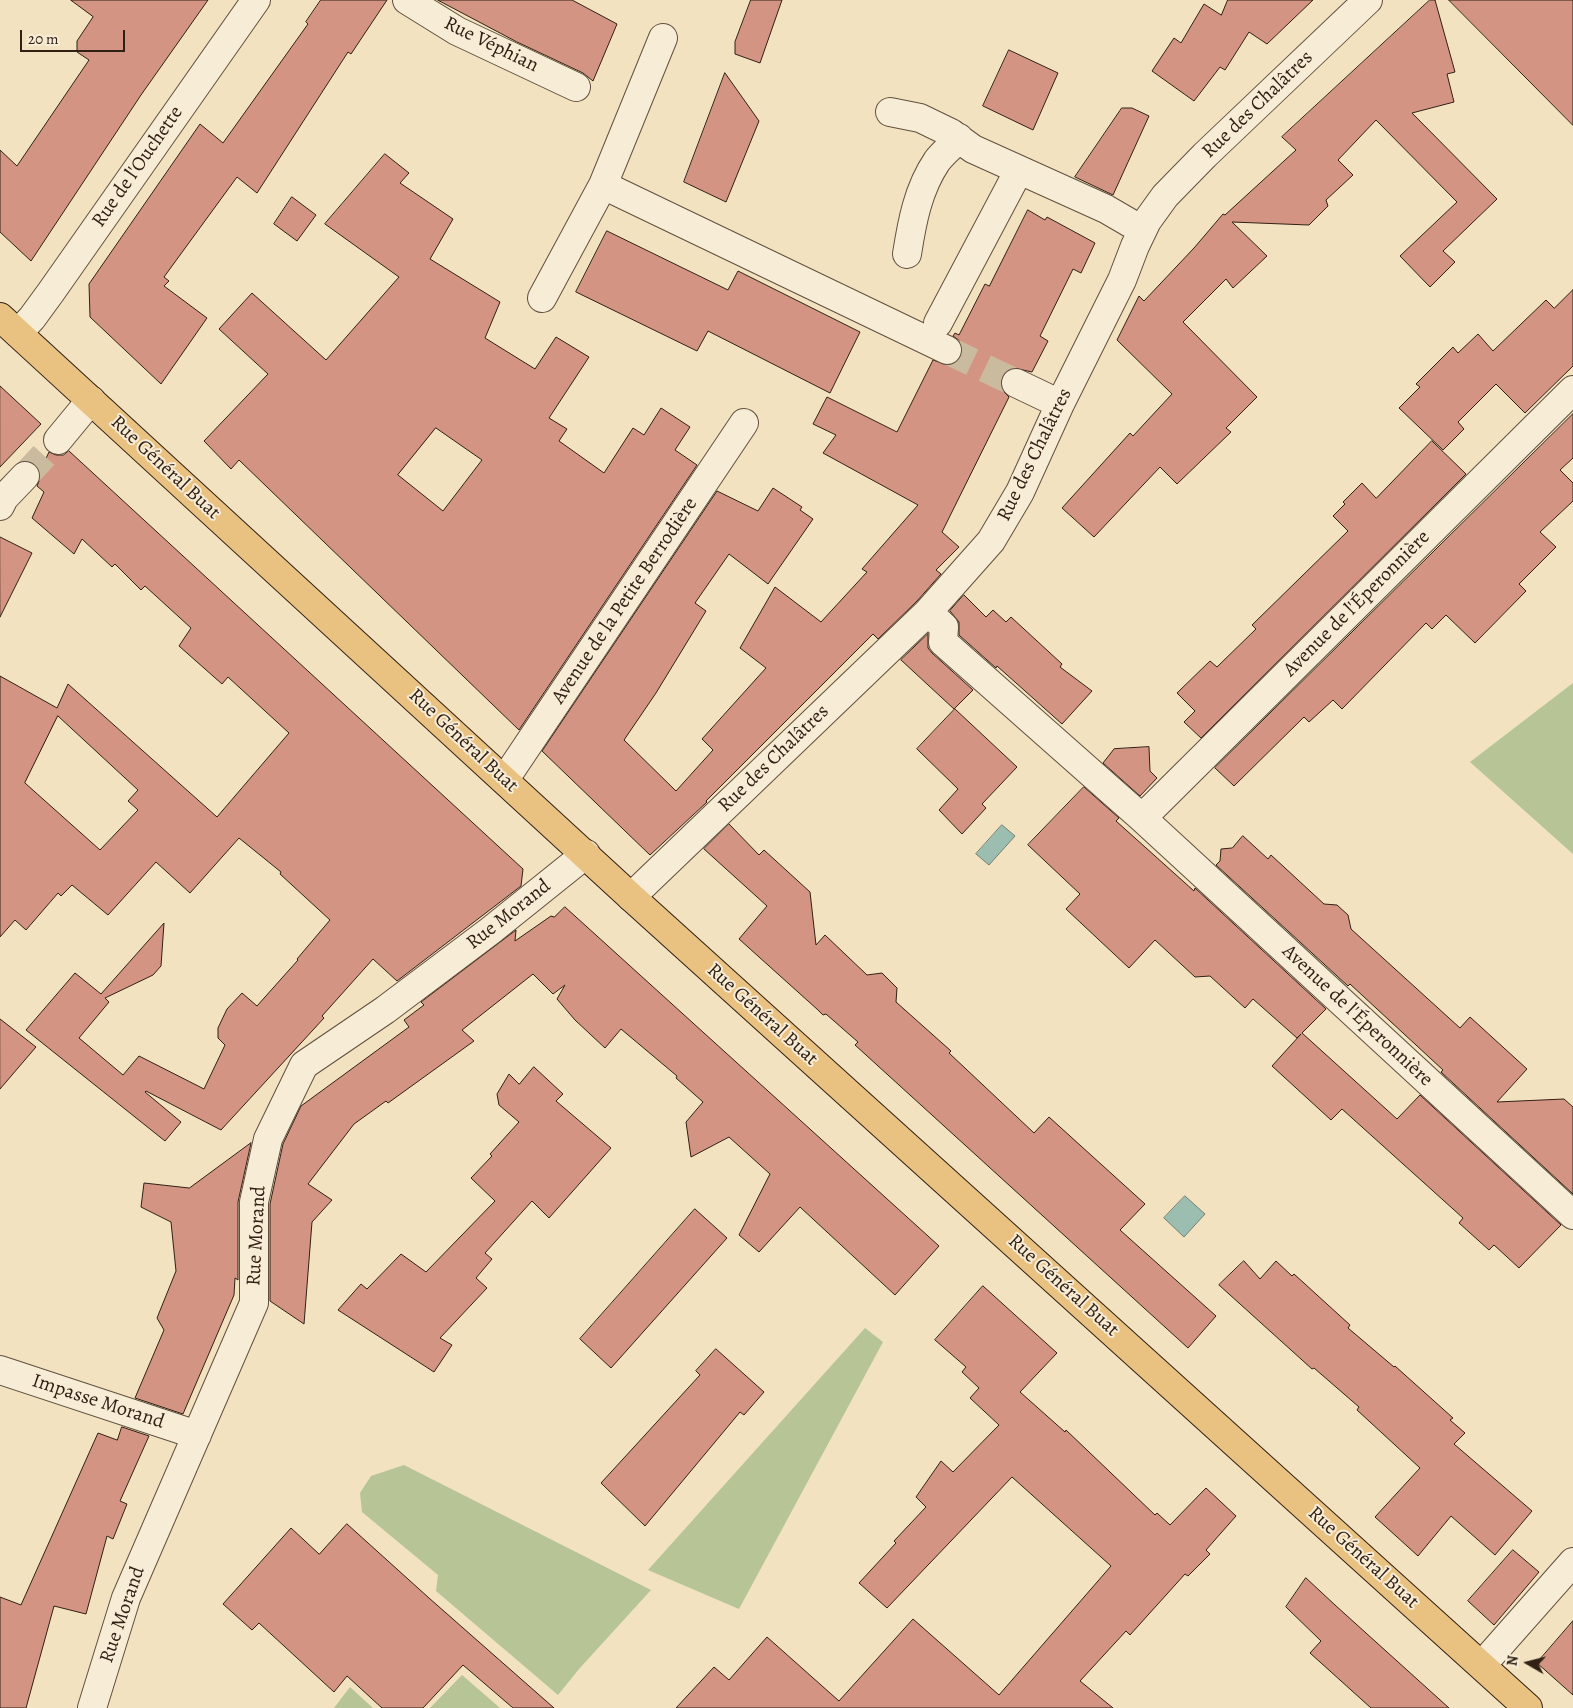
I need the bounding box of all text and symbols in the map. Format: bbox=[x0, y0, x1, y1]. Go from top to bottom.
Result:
street label: Rue Véphian bbox=[440, 12, 542, 78]
scale bar bbox=[22, 20, 128, 52]
text: 20 m bbox=[28, 29, 59, 49]
street label: Rue des Chalâtres bbox=[1198, 46, 1318, 164]
street label: Rue de l'Ouchette bbox=[87, 102, 189, 232]
street label: Rue des Chalâtres bbox=[992, 385, 1078, 525]
street label: Rue Général Buat bbox=[105, 411, 225, 525]
street label: Avenue de la Petite Berrodière bbox=[547, 493, 703, 709]
street label: Avenue de l'Éperonnière bbox=[1279, 526, 1435, 682]
street label: Rue Général Buat bbox=[403, 684, 523, 798]
street label: Rue des Chalâtres bbox=[714, 700, 834, 818]
street label: Rue Morand bbox=[462, 875, 556, 955]
street label: Avenue de l'Éperonnière bbox=[1277, 940, 1437, 1092]
street label: Rue Général Buat bbox=[701, 959, 823, 1071]
street label: Rue Morand bbox=[242, 1185, 272, 1287]
street label: Rue Général Buat bbox=[1002, 1230, 1124, 1342]
street label: Impasse Morand bbox=[29, 1369, 167, 1435]
street label: Rue Général Buat bbox=[1302, 1502, 1424, 1614]
street label: Rue Morand bbox=[95, 1564, 151, 1666]
north arrow bbox=[1503, 1638, 1553, 1688]
text: N bbox=[1503, 1654, 1523, 1667]

